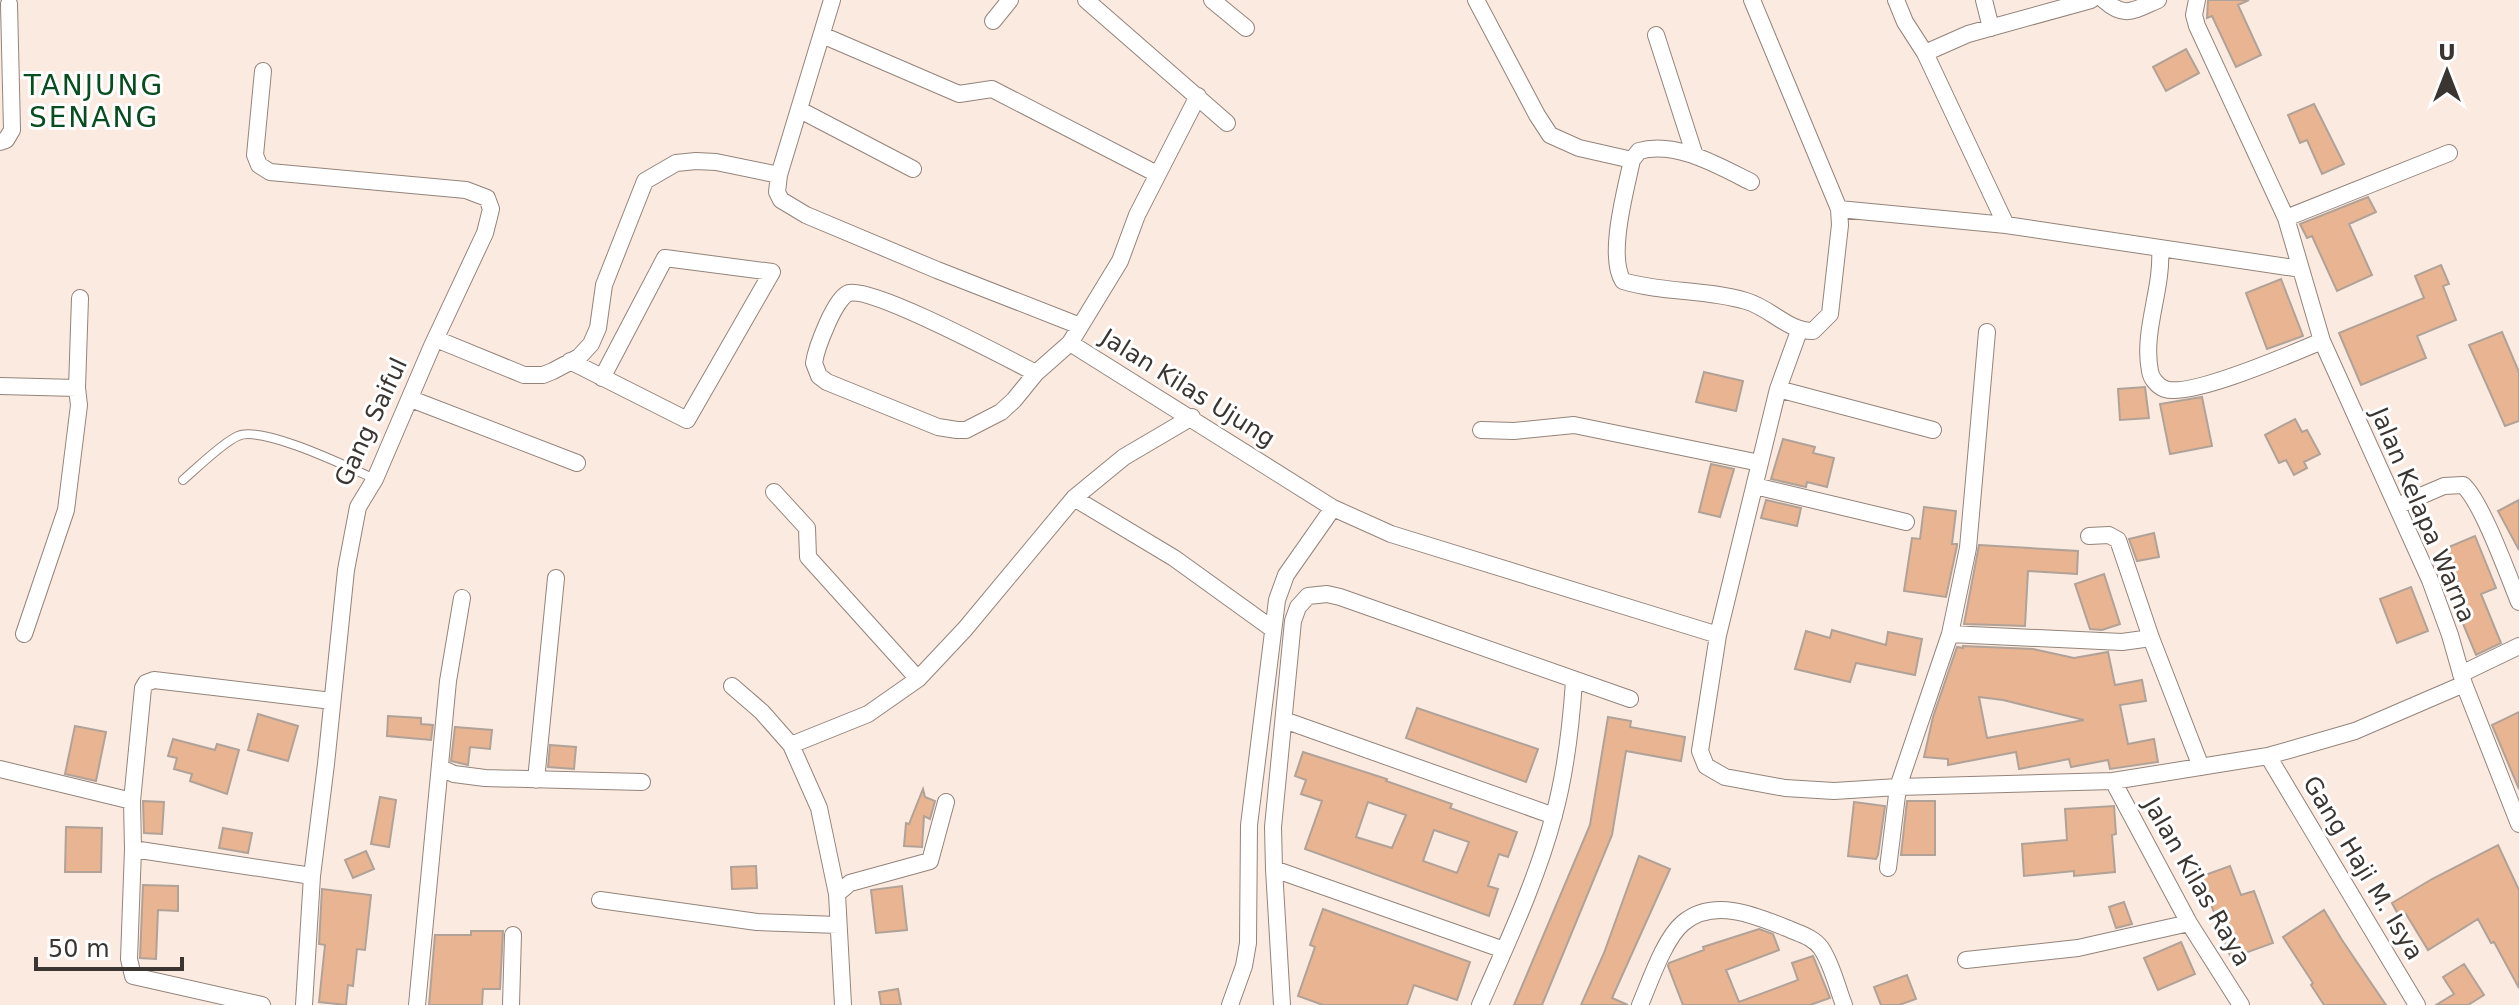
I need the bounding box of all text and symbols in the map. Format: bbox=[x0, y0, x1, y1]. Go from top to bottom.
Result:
north arrow bbox=[2407, 32, 2487, 112]
text: U bbox=[2438, 40, 2456, 65]
district label: TANJUNG SENANG bbox=[23, 69, 164, 134]
street label: Jalan Kilas Ujung bbox=[1094, 322, 1280, 453]
street label: Gang Saiful bbox=[329, 353, 413, 491]
street label: Jalan Kelapa Warna bbox=[2364, 402, 2481, 627]
street label: Gang Haji M. Isya bbox=[2297, 771, 2429, 965]
street label: Jalan Kilas Raya bbox=[2136, 791, 2257, 971]
scale bar bbox=[36, 921, 182, 971]
text: 50 m bbox=[48, 935, 110, 963]

